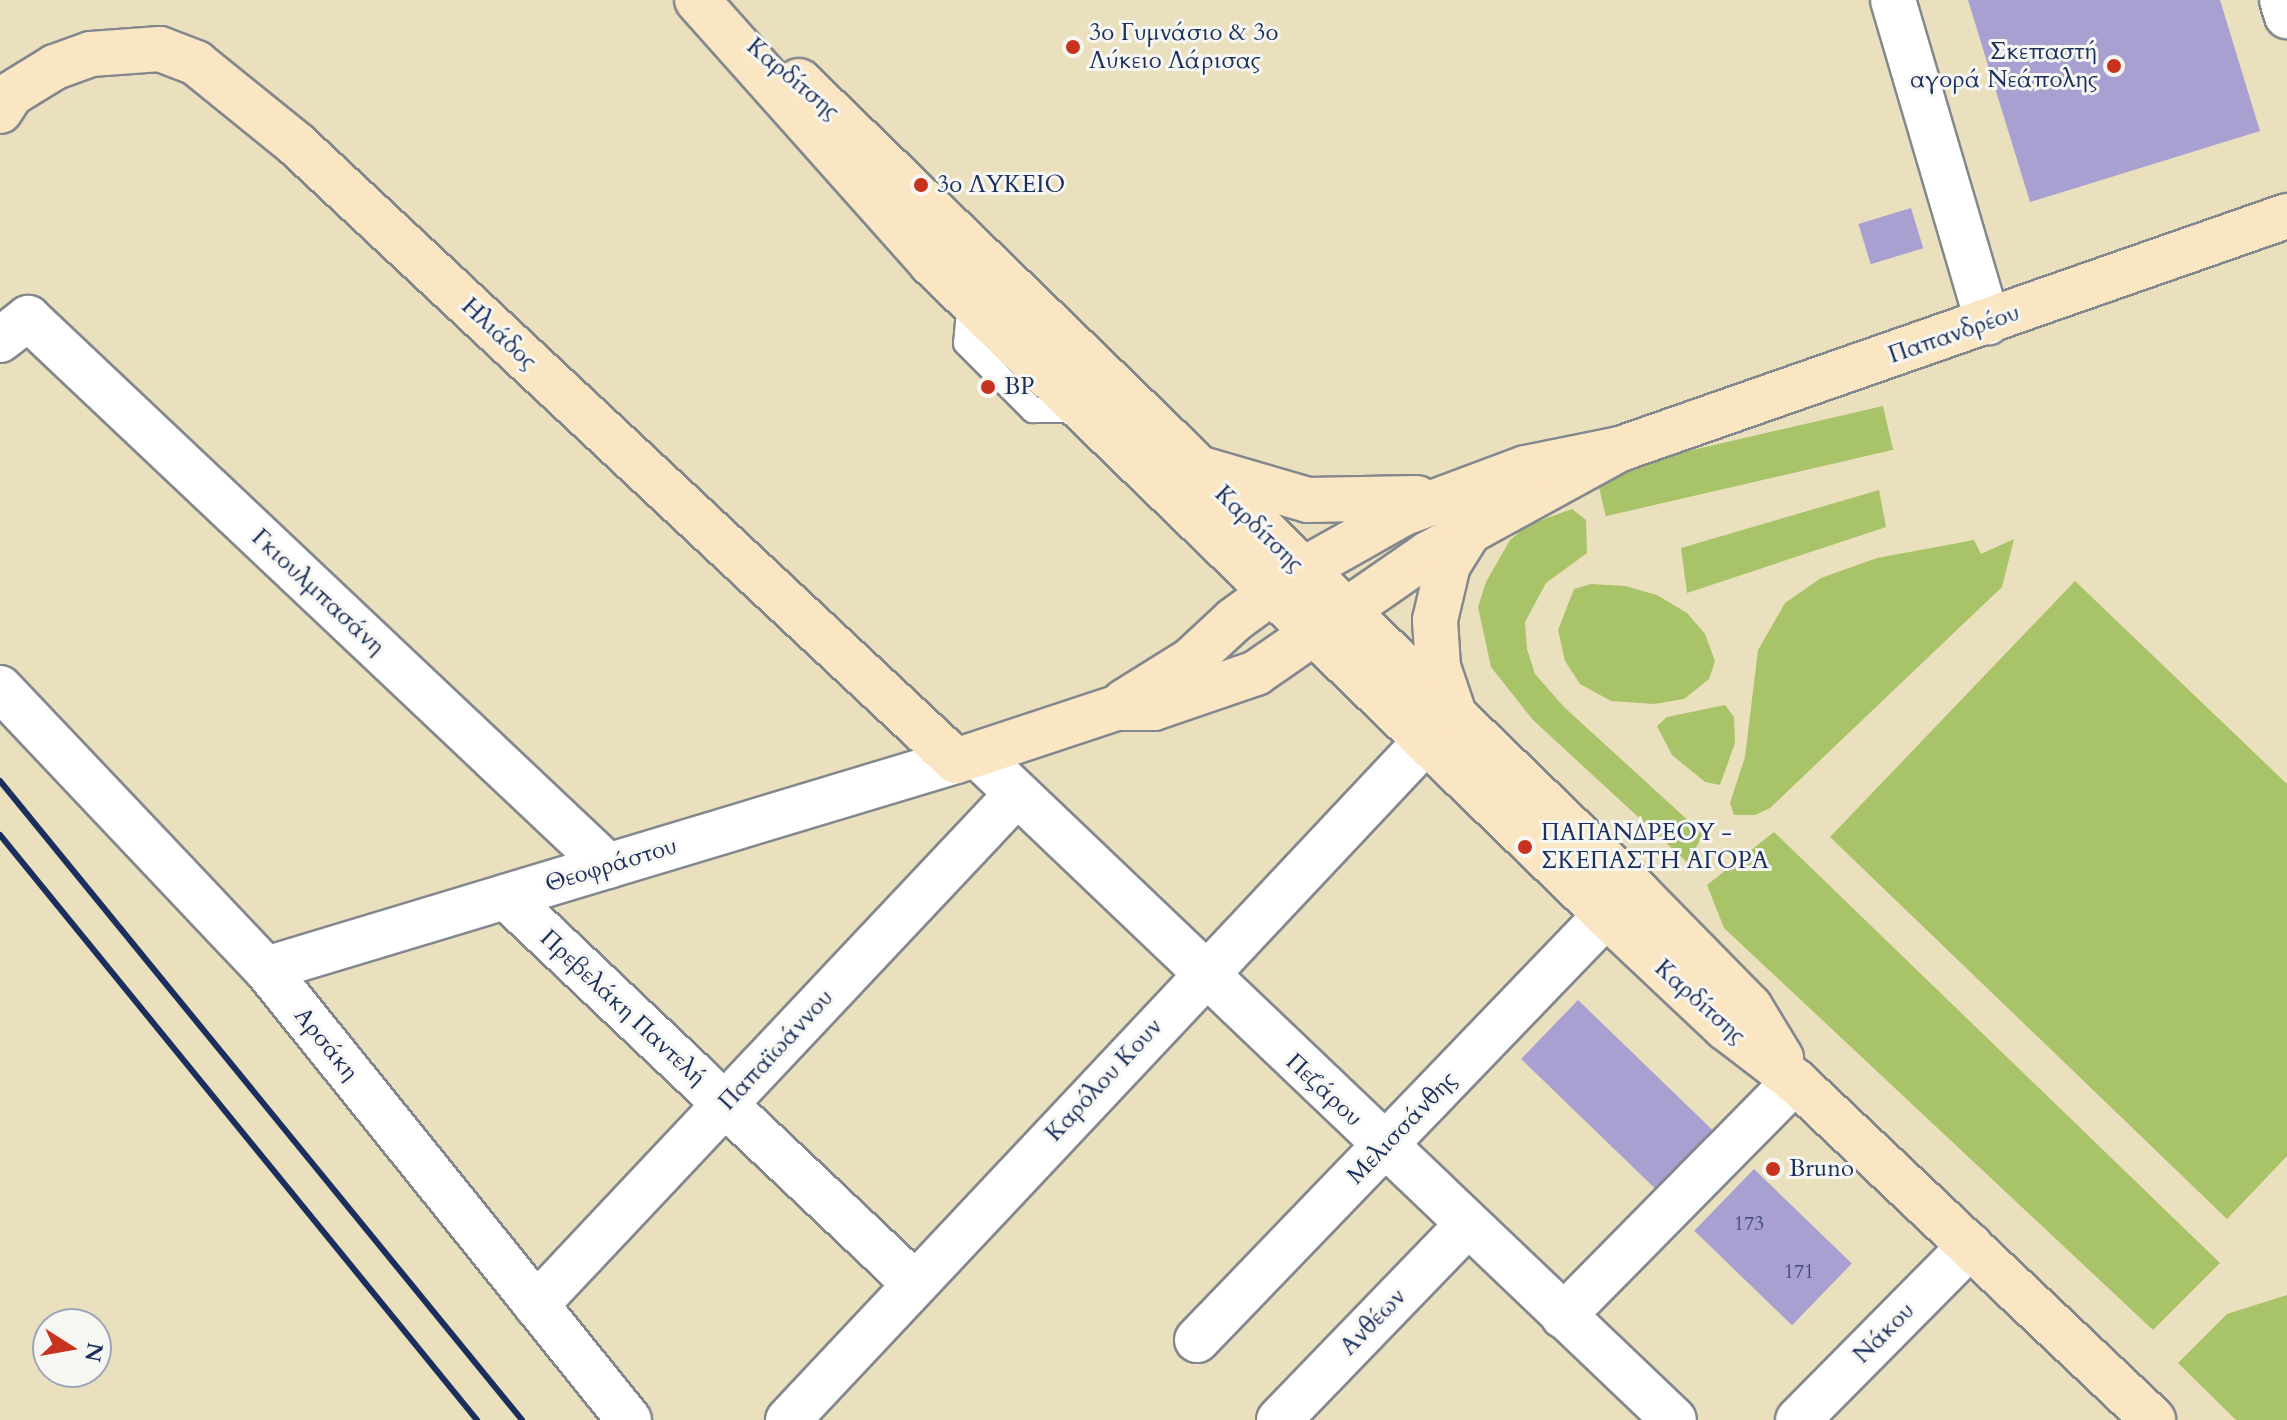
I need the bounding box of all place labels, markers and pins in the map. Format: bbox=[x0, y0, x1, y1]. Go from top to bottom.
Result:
place label: 3ο Γυμνάσιο & 3ο Λύκειο Λάρισας bbox=[1089, 19, 1278, 75]
marker: 3ο Γυμνάσιο & 3ο Λύκειο Λάρισας bbox=[1064, 38, 1082, 56]
place label: Σκεπαστή αγορά Νεάπολης bbox=[1910, 38, 2098, 94]
marker: Σκεπαστή αγορά Νεάπολης bbox=[2105, 57, 2123, 75]
place label: 3ο ΛΥΚΕΙΟ bbox=[937, 171, 1065, 199]
marker: 3ο ΛΥΚΕΙΟ bbox=[912, 176, 930, 194]
place label: BP bbox=[1004, 373, 1035, 401]
marker: BP bbox=[979, 378, 997, 396]
place label: ΠΑΠΑΝΔΡΕΟΥ - ΣΚΕΠΑΣΤΗ ΑΓΟΡΑ bbox=[1541, 819, 1769, 875]
marker: ΠΑΠΑΝΔΡΕΟΥ - ΣΚΕΠΑΣΤΗ ΑΓΟΡΑ bbox=[1516, 838, 1534, 856]
place label: Bruno bbox=[1789, 1155, 1854, 1183]
marker: Bruno bbox=[1764, 1160, 1782, 1178]

